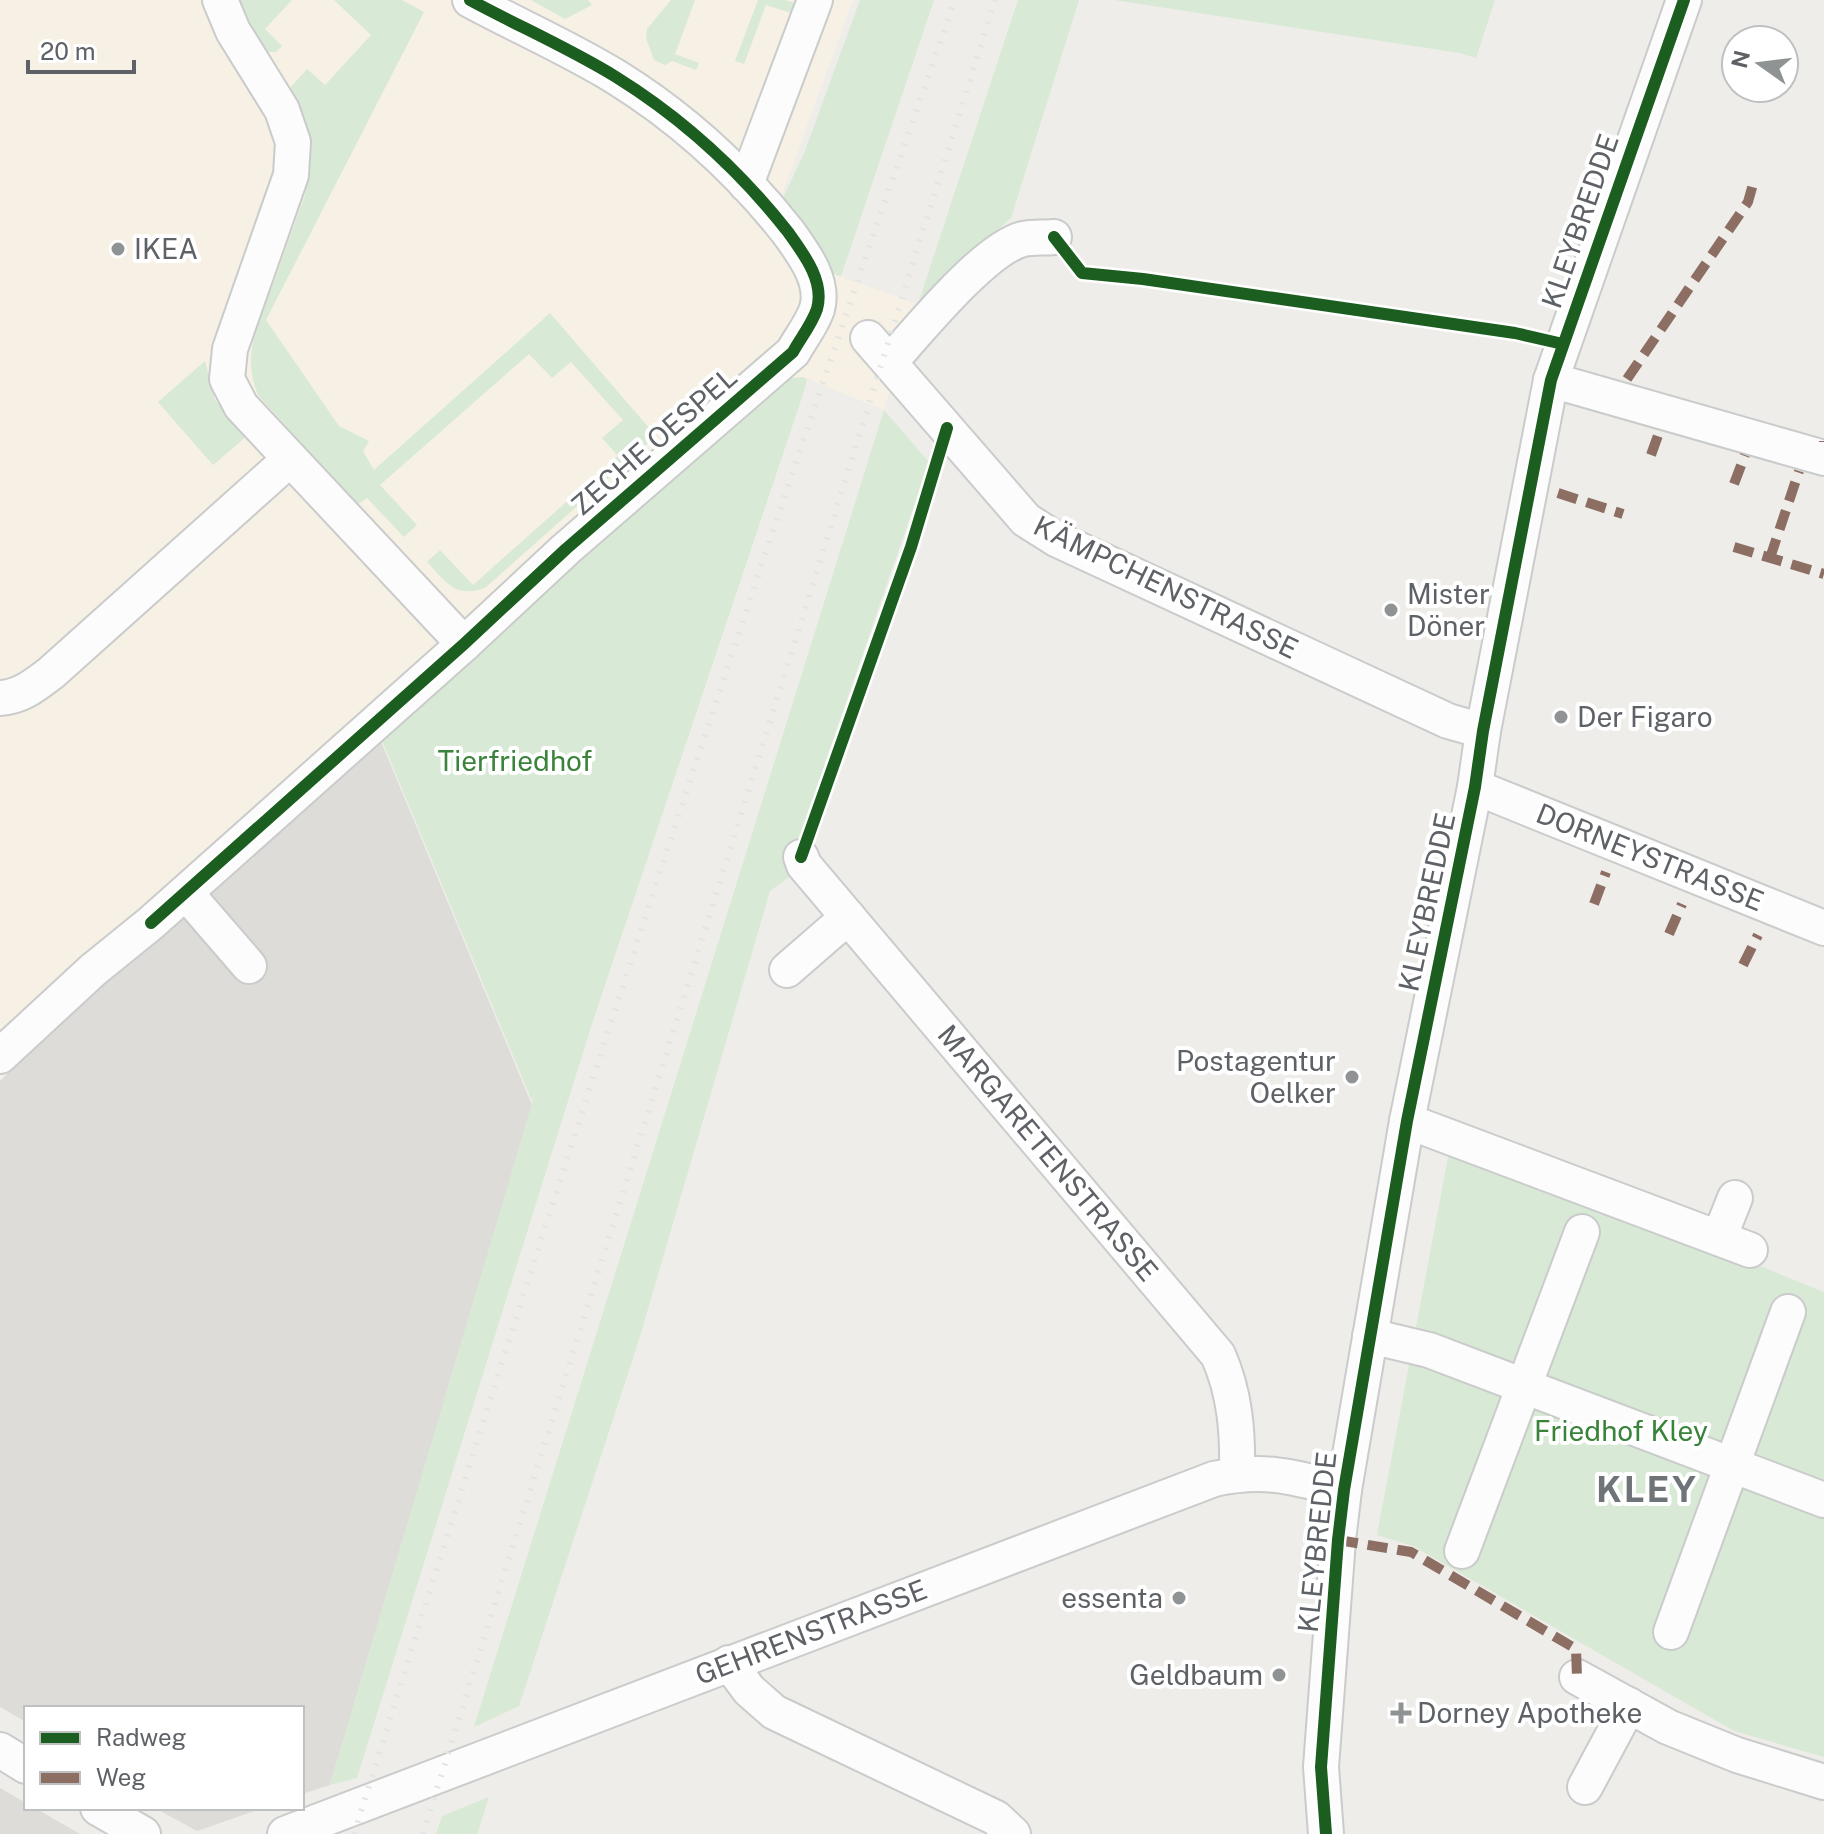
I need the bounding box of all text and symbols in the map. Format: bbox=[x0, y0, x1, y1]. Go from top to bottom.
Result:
scale bar bbox=[28, 24, 134, 74]
north arrow bbox=[1720, 24, 1800, 104]
text: 20 m bbox=[40, 37, 96, 65]
text: N bbox=[1726, 48, 1755, 71]
street label: KLEYBREDDE bbox=[1534, 129, 1625, 312]
place label: IKEA bbox=[134, 232, 198, 265]
marker: IKEA bbox=[109, 240, 127, 258]
street label: ZECHE OESPEL bbox=[564, 360, 743, 521]
street label: KÄMPCHENSTRASSE bbox=[1029, 508, 1304, 665]
place label: Mister Döner bbox=[1407, 577, 1490, 642]
marker: Mister Döner bbox=[1382, 601, 1400, 619]
place label: Der Figaro bbox=[1577, 700, 1713, 733]
marker: Der Figaro bbox=[1552, 708, 1570, 726]
park label: Tierfriedhof bbox=[438, 744, 592, 777]
street label: DORNEYSTRASSE bbox=[1532, 796, 1769, 917]
street label: KLEYBREDDE bbox=[1391, 810, 1462, 994]
street label: MARGARETENSTRASSE bbox=[932, 1018, 1165, 1288]
place label: Postagentur Oelker bbox=[1176, 1044, 1336, 1109]
marker: Postagentur Oelker bbox=[1343, 1068, 1361, 1086]
park label: Friedhof Kley bbox=[1534, 1414, 1708, 1447]
street label: KLEYBREDDE bbox=[1291, 1450, 1342, 1634]
district label: KLEY bbox=[1596, 1468, 1698, 1510]
street label: GEHRENSTRASSE bbox=[690, 1572, 931, 1691]
place label: essenta bbox=[1061, 1581, 1163, 1614]
marker: essenta bbox=[1170, 1589, 1188, 1607]
place label: Geldbaum bbox=[1129, 1658, 1263, 1691]
marker: Geldbaum bbox=[1270, 1666, 1288, 1684]
place label: Dorney Apotheke bbox=[1417, 1696, 1642, 1729]
marker: Dorney Apotheke bbox=[1392, 1704, 1410, 1722]
legend bbox=[24, 1706, 304, 1810]
text: Radweg bbox=[96, 1723, 187, 1751]
text: Weg bbox=[96, 1763, 146, 1791]

